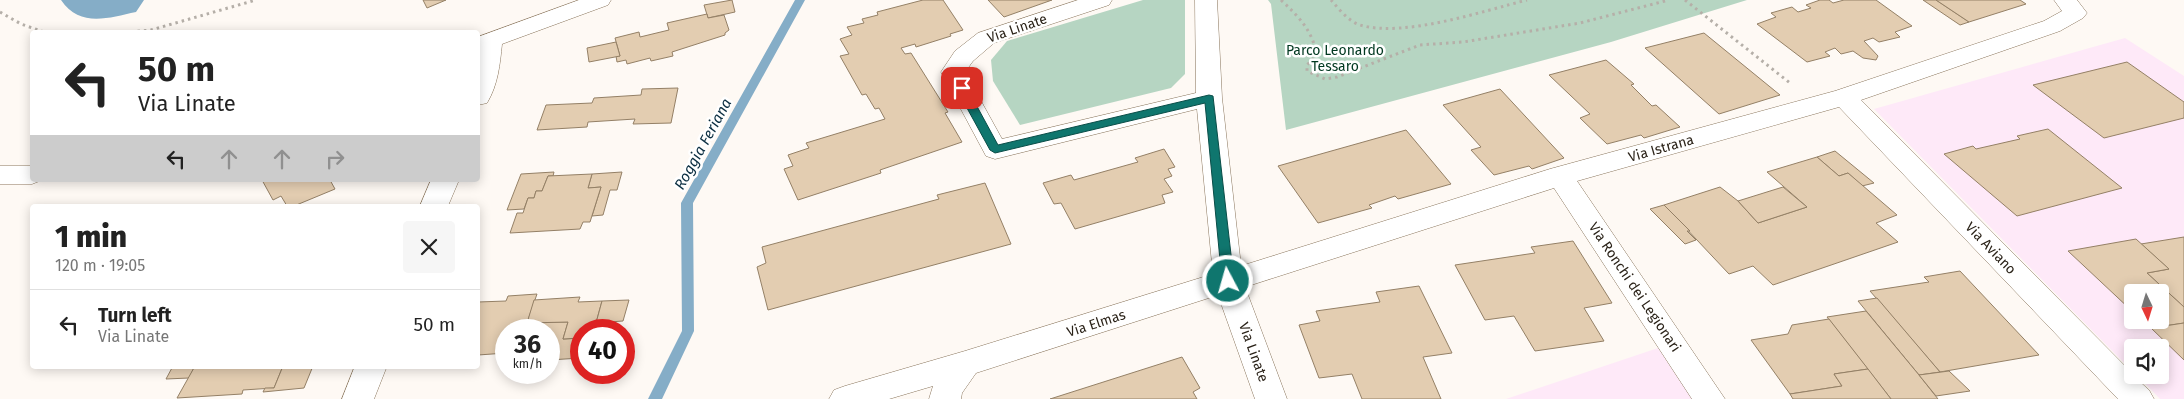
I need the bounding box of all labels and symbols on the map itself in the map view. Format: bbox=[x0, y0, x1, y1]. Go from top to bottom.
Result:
street label: Via Linate bbox=[985, 10, 1049, 47]
park label: Parco Leonardo Tessaro bbox=[1286, 42, 1384, 75]
pin bbox=[941, 67, 983, 109]
water label: Roggia Feriana bbox=[670, 95, 736, 193]
street label: Via Istrana bbox=[1627, 131, 1696, 166]
street label: Via Ronchi dei Legionari bbox=[1585, 219, 1684, 355]
street label: Via Aviano bbox=[1962, 219, 2020, 278]
position arrow bbox=[1201, 254, 1253, 306]
north arrow bbox=[2124, 284, 2169, 329]
street label: Via Elmas bbox=[1065, 306, 1128, 341]
speed limit sign: 40 bbox=[570, 319, 635, 384]
street label: Via Linate bbox=[1235, 320, 1272, 384]

